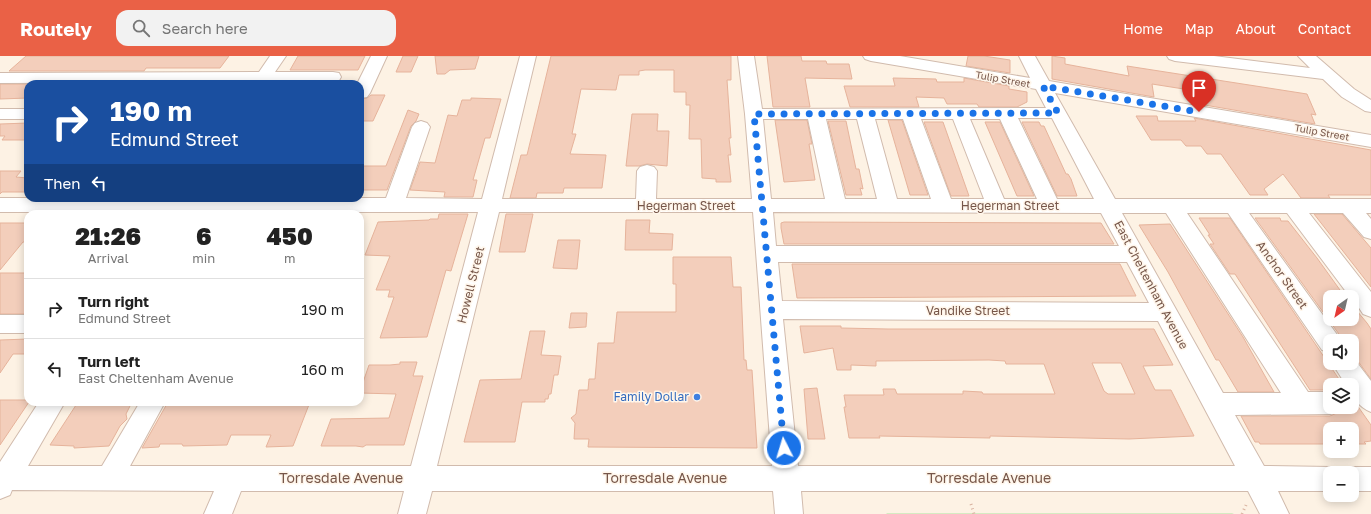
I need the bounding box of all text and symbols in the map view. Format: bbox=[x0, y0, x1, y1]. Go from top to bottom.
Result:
search box bbox=[116, 10, 396, 46]
text: Routely bbox=[20, 17, 92, 40]
icon: search bbox=[130, 17, 152, 39]
text: Search here bbox=[162, 19, 248, 37]
text: Home bbox=[1123, 20, 1163, 37]
text: Map bbox=[1185, 20, 1213, 37]
text: About bbox=[1235, 20, 1276, 37]
text: Contact bbox=[1298, 20, 1351, 37]
street label: Tulip Street bbox=[975, 68, 1031, 90]
pin bbox=[1182, 71, 1216, 112]
icon: arrive bbox=[1188, 77, 1210, 99]
text: 190 m bbox=[110, 94, 192, 127]
icon: right bbox=[44, 96, 96, 148]
street label: Tulip Street bbox=[1294, 121, 1350, 143]
text: Edmund Street bbox=[110, 128, 239, 150]
icon: left bbox=[88, 172, 110, 194]
text: Then bbox=[44, 174, 80, 192]
street label: Hegerman Street bbox=[637, 198, 735, 213]
street label: Hegerman Street bbox=[961, 198, 1059, 213]
street label: East Cheltenham Avenue bbox=[1111, 218, 1192, 352]
text: 21:26 bbox=[75, 221, 141, 250]
text: 6 bbox=[196, 221, 212, 250]
text: 450 bbox=[267, 221, 313, 250]
street label: Anchor Street bbox=[1253, 238, 1312, 312]
street label: Howell Street bbox=[454, 245, 487, 325]
text: Arrival bbox=[88, 250, 129, 266]
text: min bbox=[192, 250, 215, 266]
text: m bbox=[284, 250, 295, 266]
north arrow bbox=[1323, 290, 1359, 326]
map controls bbox=[1323, 290, 1359, 502]
text: Turn right bbox=[78, 292, 149, 310]
icon: right bbox=[44, 298, 66, 320]
text: 190 m bbox=[301, 300, 344, 318]
street label: Vandike Street bbox=[926, 303, 1010, 318]
text: Edmund Street bbox=[78, 310, 171, 326]
button: sound bbox=[1323, 334, 1359, 370]
text: Turn left bbox=[78, 352, 140, 370]
icon: left bbox=[44, 358, 66, 380]
text: 160 m bbox=[301, 360, 344, 378]
text: East Cheltenham Avenue bbox=[78, 370, 233, 386]
button: layers bbox=[1323, 378, 1359, 414]
place label: Family Dollar bbox=[613, 389, 689, 404]
marker: Family Dollar bbox=[692, 392, 702, 402]
button: + bbox=[1323, 422, 1359, 458]
position arrow bbox=[763, 427, 805, 469]
button: − bbox=[1323, 466, 1359, 502]
street label: Torresdale Avenue bbox=[279, 469, 403, 486]
street label: Torresdale Avenue bbox=[603, 469, 727, 486]
street label: Torresdale Avenue bbox=[927, 469, 1051, 486]

